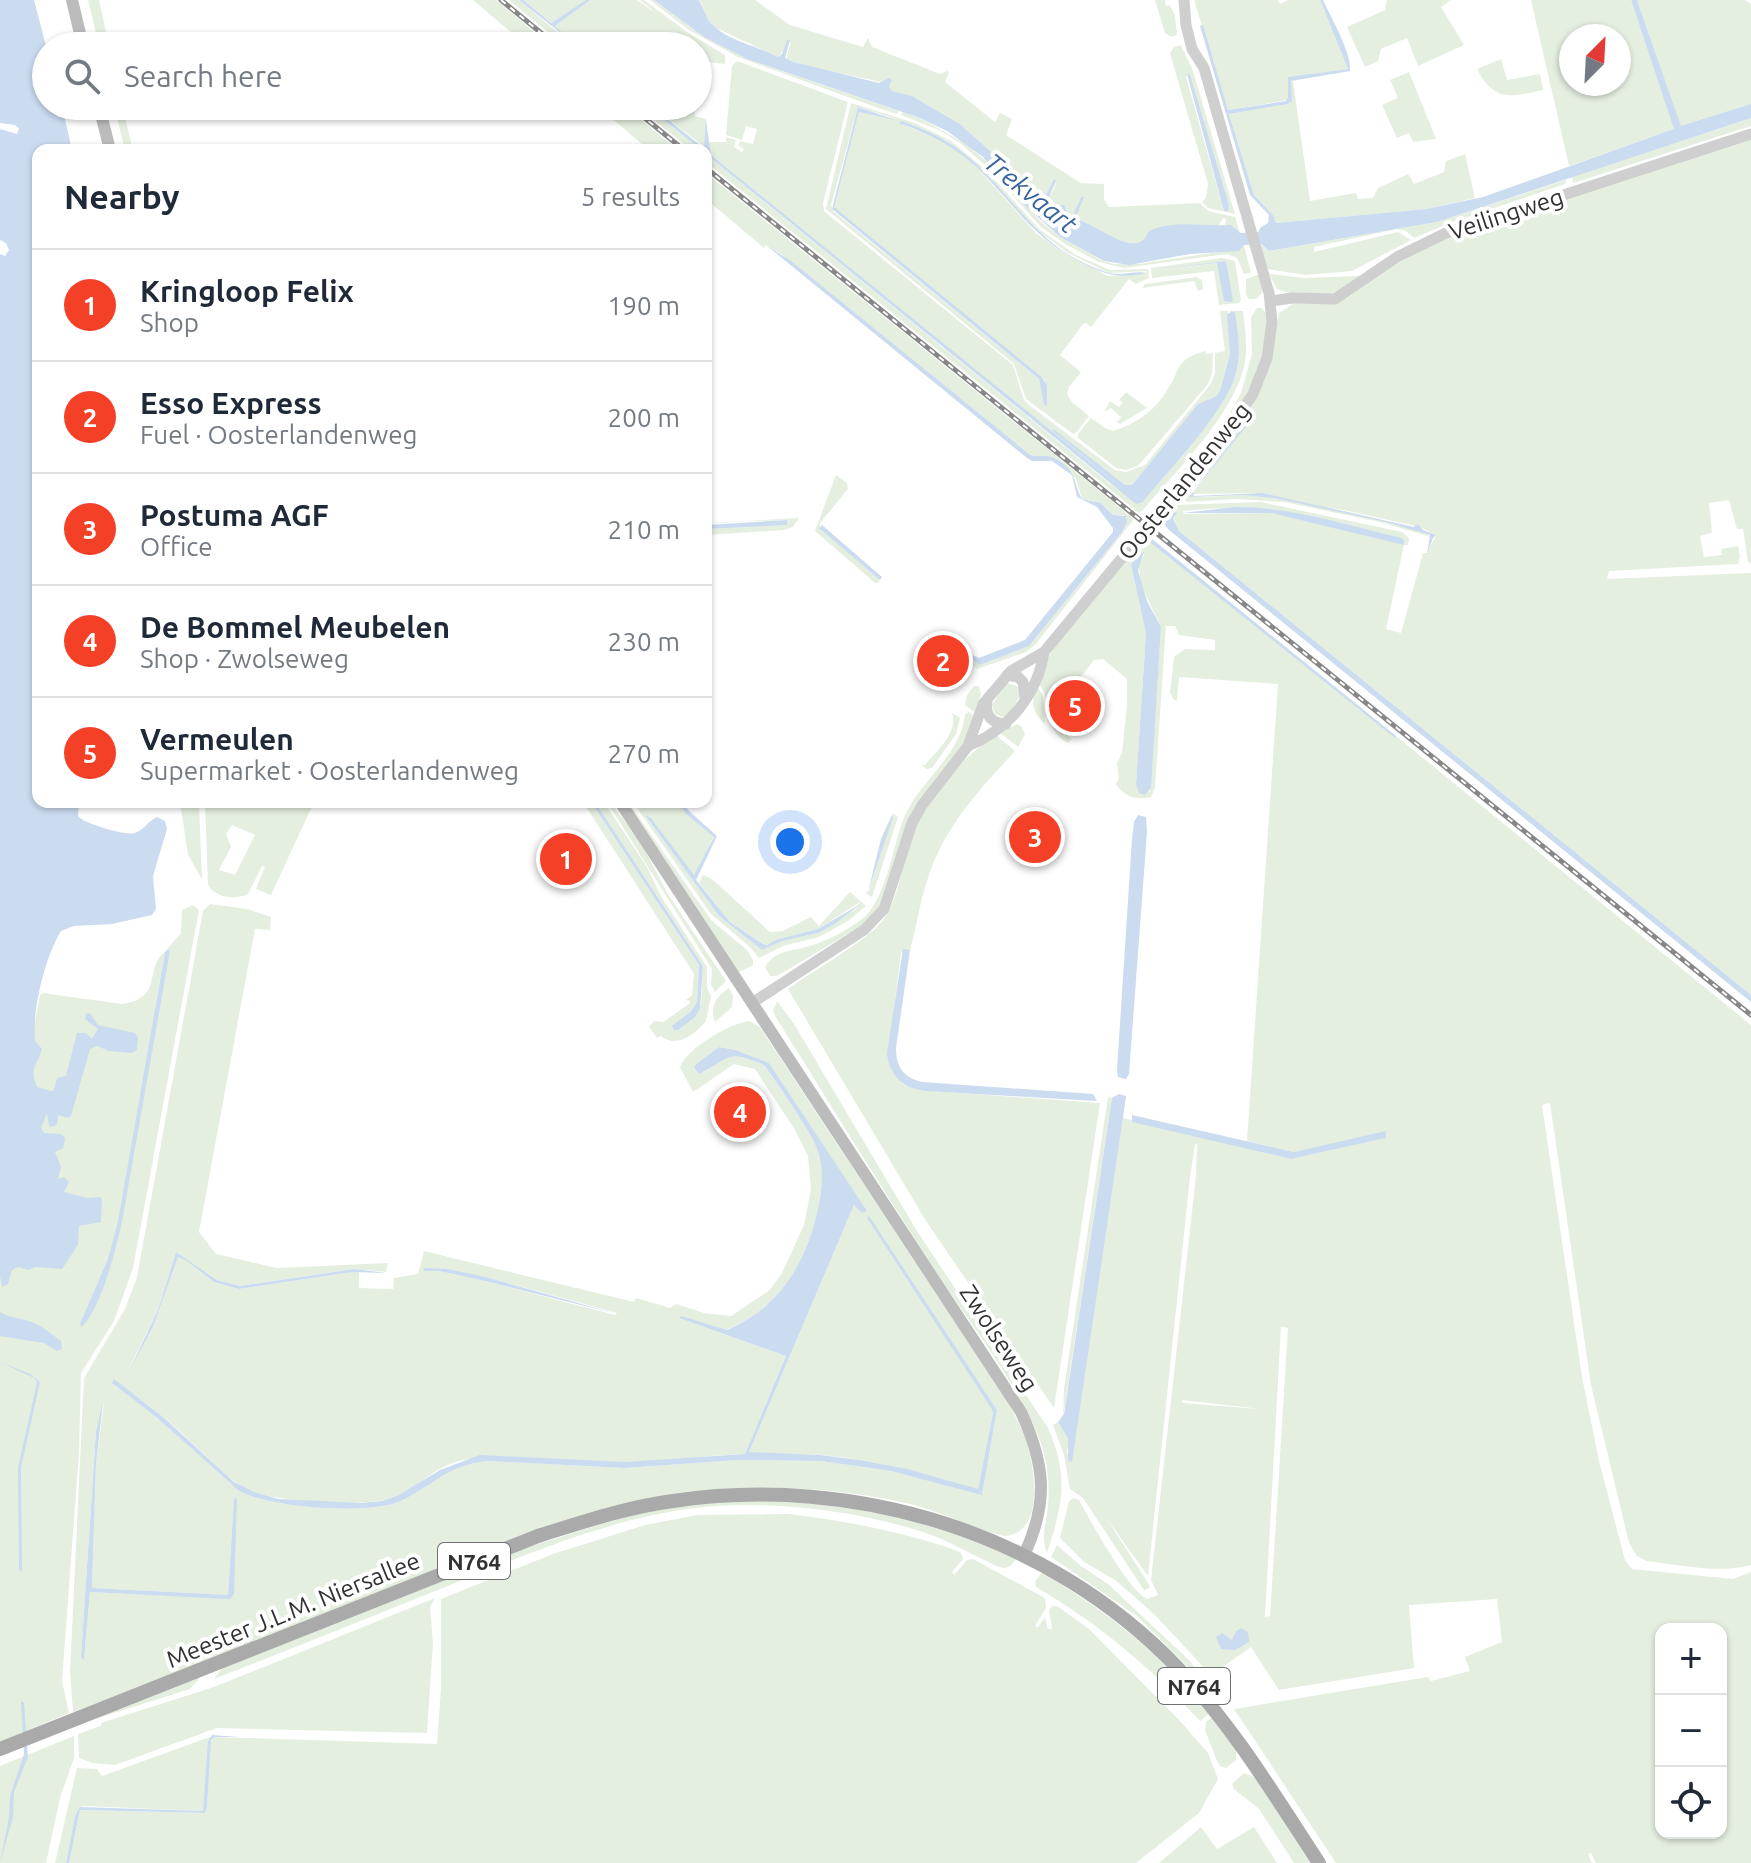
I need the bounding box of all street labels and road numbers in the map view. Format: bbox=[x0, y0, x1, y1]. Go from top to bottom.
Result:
street label: Veilingweg bbox=[1445, 183, 1567, 245]
street label: Oosterlandenweg bbox=[1113, 397, 1255, 565]
street label: Zwolseweg bbox=[955, 1280, 1043, 1396]
road number: N764 bbox=[438, 1543, 510, 1579]
street label: Meester J.L.M. Niersallee bbox=[162, 1547, 424, 1673]
road number: N764 bbox=[1158, 1668, 1230, 1704]

